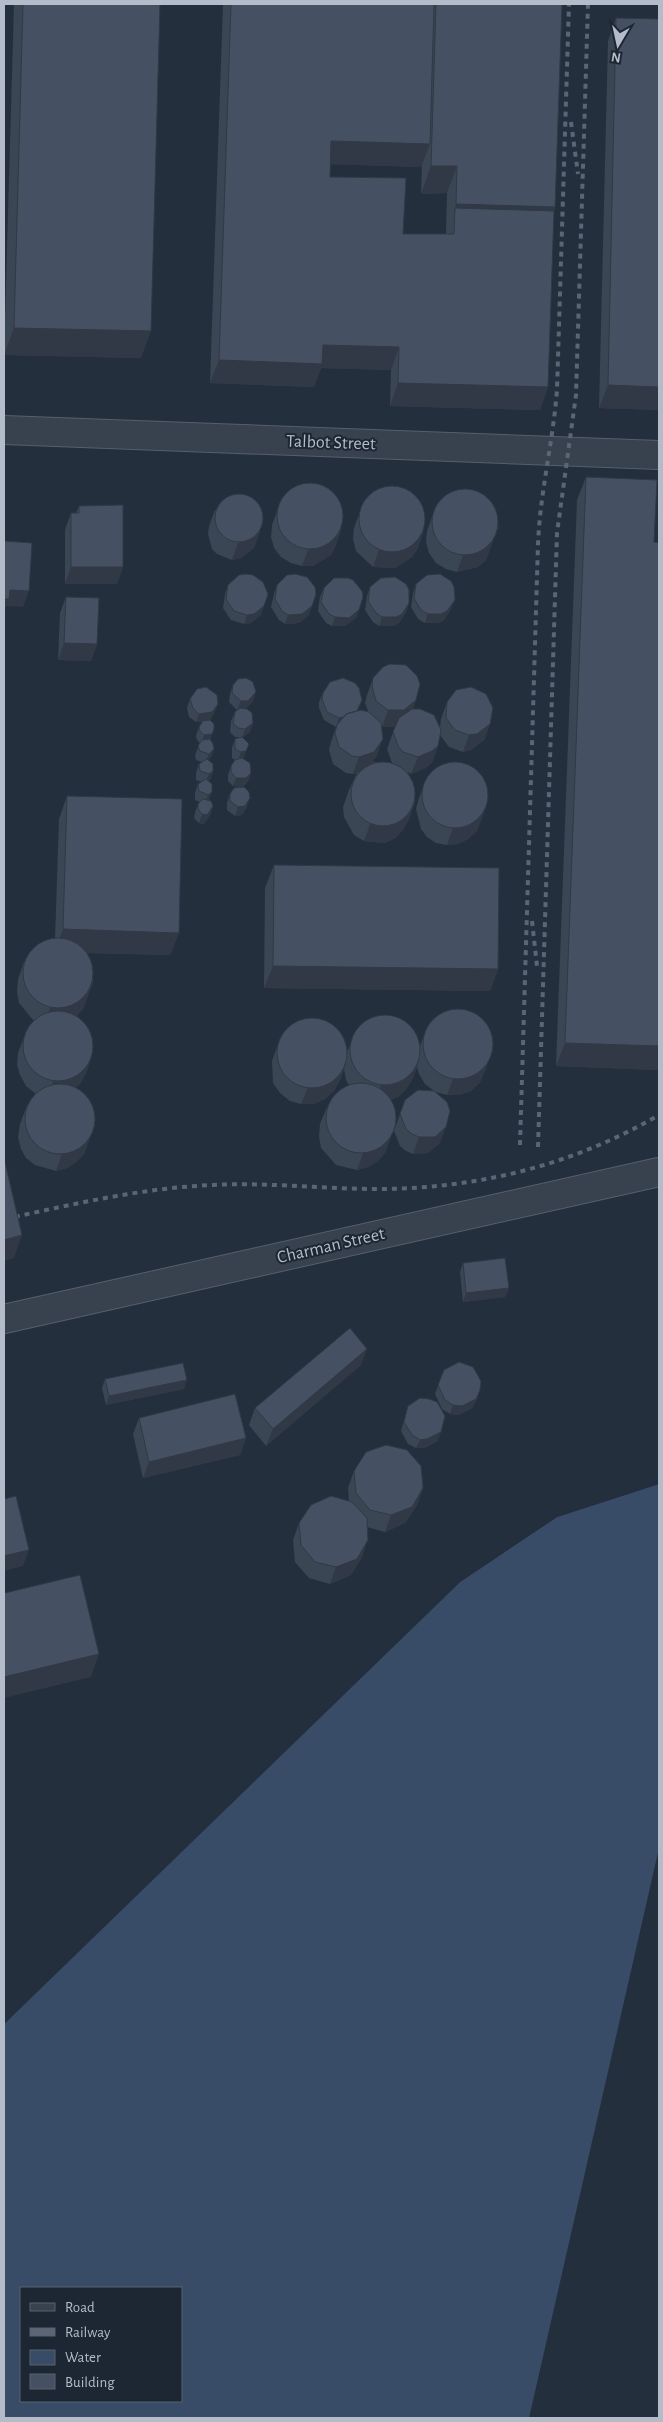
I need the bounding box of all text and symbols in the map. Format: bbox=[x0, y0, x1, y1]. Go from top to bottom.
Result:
north arrow bbox=[593, 20, 643, 70]
text: N bbox=[610, 49, 622, 65]
street label: Talbot Street bbox=[286, 432, 376, 454]
street label: Charman Street bbox=[275, 1225, 387, 1267]
legend bbox=[20, 2287, 182, 2402]
text: Road bbox=[65, 2300, 95, 2315]
text: Railway bbox=[65, 2325, 111, 2340]
text: Water bbox=[65, 2350, 101, 2365]
text: Building bbox=[65, 2375, 115, 2390]

